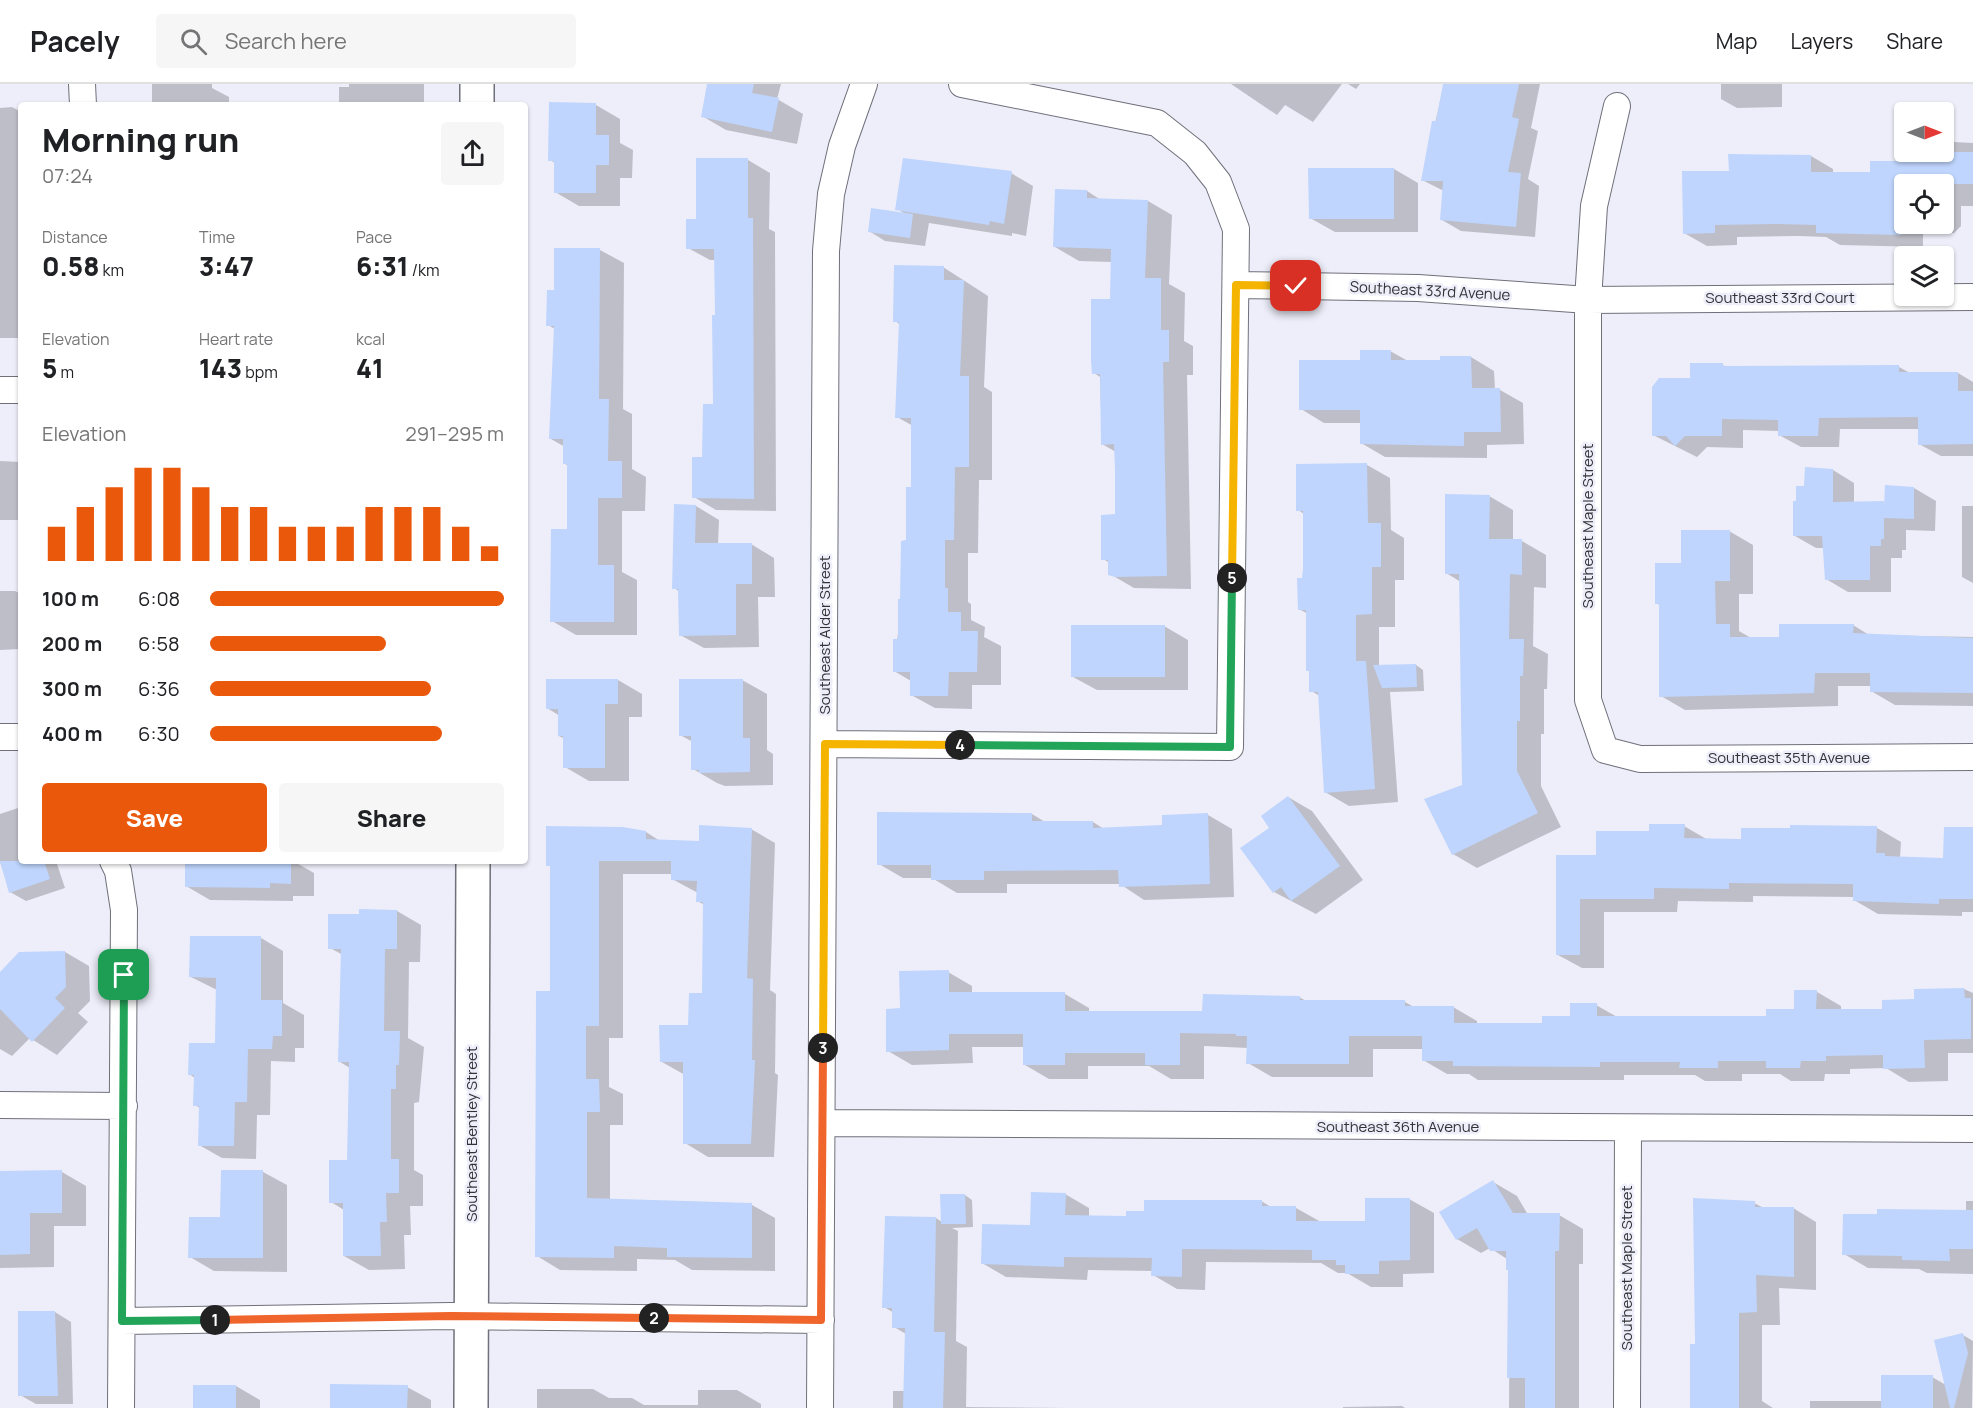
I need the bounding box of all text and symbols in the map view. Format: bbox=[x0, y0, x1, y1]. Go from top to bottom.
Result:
search box bbox=[156, 14, 576, 68]
text: Pacely bbox=[30, 22, 120, 60]
icon: search bbox=[177, 25, 210, 58]
text: Search here bbox=[225, 26, 347, 56]
text: Map bbox=[1716, 27, 1757, 55]
text: Layers bbox=[1790, 27, 1853, 55]
text: Share bbox=[1886, 27, 1943, 55]
north arrow bbox=[1894, 102, 1954, 162]
map controls bbox=[1894, 102, 1954, 306]
text: Morning run bbox=[42, 117, 239, 162]
button: share bbox=[441, 122, 504, 185]
text: 07:24 bbox=[42, 162, 93, 189]
button: locate bbox=[1894, 174, 1954, 234]
text: Distance bbox=[42, 226, 108, 248]
text: Time bbox=[199, 226, 235, 248]
text: Pace bbox=[356, 226, 392, 248]
button: layers bbox=[1894, 246, 1954, 306]
text: 0.58 bbox=[42, 248, 99, 284]
text: 3:47 bbox=[199, 248, 254, 284]
text: 6:31 bbox=[356, 248, 409, 284]
text: km bbox=[99, 259, 124, 281]
text: /km bbox=[409, 259, 440, 281]
pin bbox=[1270, 260, 1321, 311]
icon: check bbox=[1279, 269, 1312, 302]
street label: Southeast 33rd Avenue bbox=[1349, 276, 1511, 305]
street label: Southeast 33rd Court bbox=[1705, 287, 1855, 308]
text: Elevation bbox=[42, 328, 110, 350]
text: Heart rate bbox=[199, 328, 273, 350]
text: kcal bbox=[356, 328, 385, 350]
text: 5 bbox=[42, 350, 57, 386]
text: 143 bbox=[199, 350, 242, 386]
text: 41 bbox=[356, 350, 384, 386]
text: m bbox=[57, 361, 74, 383]
text: bpm bbox=[242, 361, 278, 383]
text: Elevation bbox=[42, 420, 126, 447]
text: 291–295 m bbox=[405, 420, 504, 447]
street label: Southeast Maple Street bbox=[1577, 444, 1598, 608]
street label: Southeast Alder Street bbox=[814, 556, 835, 714]
pin: 5 bbox=[1217, 563, 1247, 593]
text: 5 bbox=[1227, 567, 1237, 589]
text: 100 m bbox=[42, 585, 99, 612]
text: 6:08 bbox=[138, 585, 180, 612]
text: 200 m bbox=[42, 630, 102, 657]
text: 6:58 bbox=[138, 630, 180, 657]
text: 300 m bbox=[42, 675, 102, 702]
text: 6:36 bbox=[138, 675, 180, 702]
text: 400 m bbox=[42, 720, 102, 747]
text: 6:30 bbox=[138, 720, 180, 747]
pin: 4 bbox=[945, 730, 975, 760]
text: 4 bbox=[955, 734, 965, 756]
street label: Southeast 35th Avenue bbox=[1708, 747, 1870, 768]
button: Save bbox=[42, 783, 267, 852]
button: Share bbox=[279, 783, 504, 852]
pin bbox=[98, 949, 149, 1000]
icon: arrive bbox=[107, 958, 140, 991]
pin: 3 bbox=[808, 1033, 838, 1063]
text: 3 bbox=[818, 1037, 828, 1059]
street label: Southeast Bentley Street bbox=[461, 1046, 482, 1222]
street label: Southeast 36th Avenue bbox=[1317, 1116, 1480, 1137]
street label: Southeast Maple Street bbox=[1616, 1186, 1637, 1350]
pin: 2 bbox=[639, 1303, 669, 1333]
pin: 1 bbox=[200, 1305, 230, 1335]
text: 2 bbox=[649, 1307, 659, 1329]
text: 1 bbox=[211, 1309, 219, 1331]

